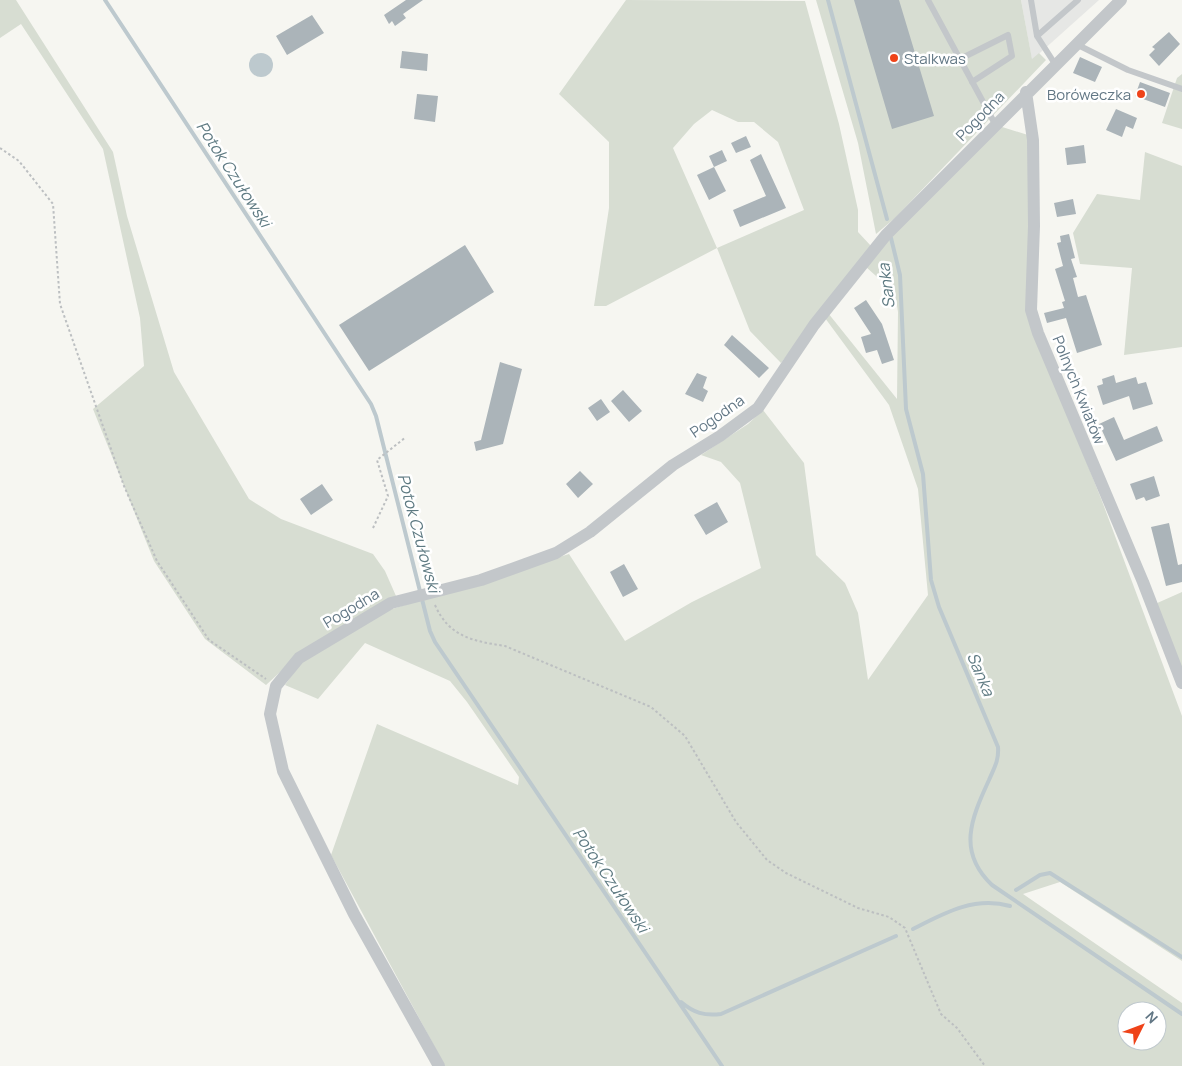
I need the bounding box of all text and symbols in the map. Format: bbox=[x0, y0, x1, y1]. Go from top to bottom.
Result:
place label: Stalkwas bbox=[904, 48, 966, 69]
marker: Stalkwas bbox=[888, 52, 900, 64]
place label: Boróweczka bbox=[1047, 84, 1131, 105]
street label: Pogodna bbox=[951, 86, 1009, 146]
marker: Boróweczka bbox=[1135, 88, 1147, 100]
water label: Potok Czułowski bbox=[192, 117, 278, 233]
water label: Sanka bbox=[872, 261, 900, 310]
street label: Polnych Kwiatów bbox=[1048, 332, 1111, 448]
street label: Pogodna bbox=[686, 390, 748, 442]
water label: Potok Czułowski bbox=[393, 471, 446, 597]
street label: Pogodna bbox=[319, 583, 383, 633]
water label: Sanka bbox=[962, 649, 1000, 700]
water label: Potok Czułowski bbox=[568, 823, 656, 939]
north arrow bbox=[1117, 1001, 1167, 1051]
text: N bbox=[1142, 1007, 1162, 1027]

